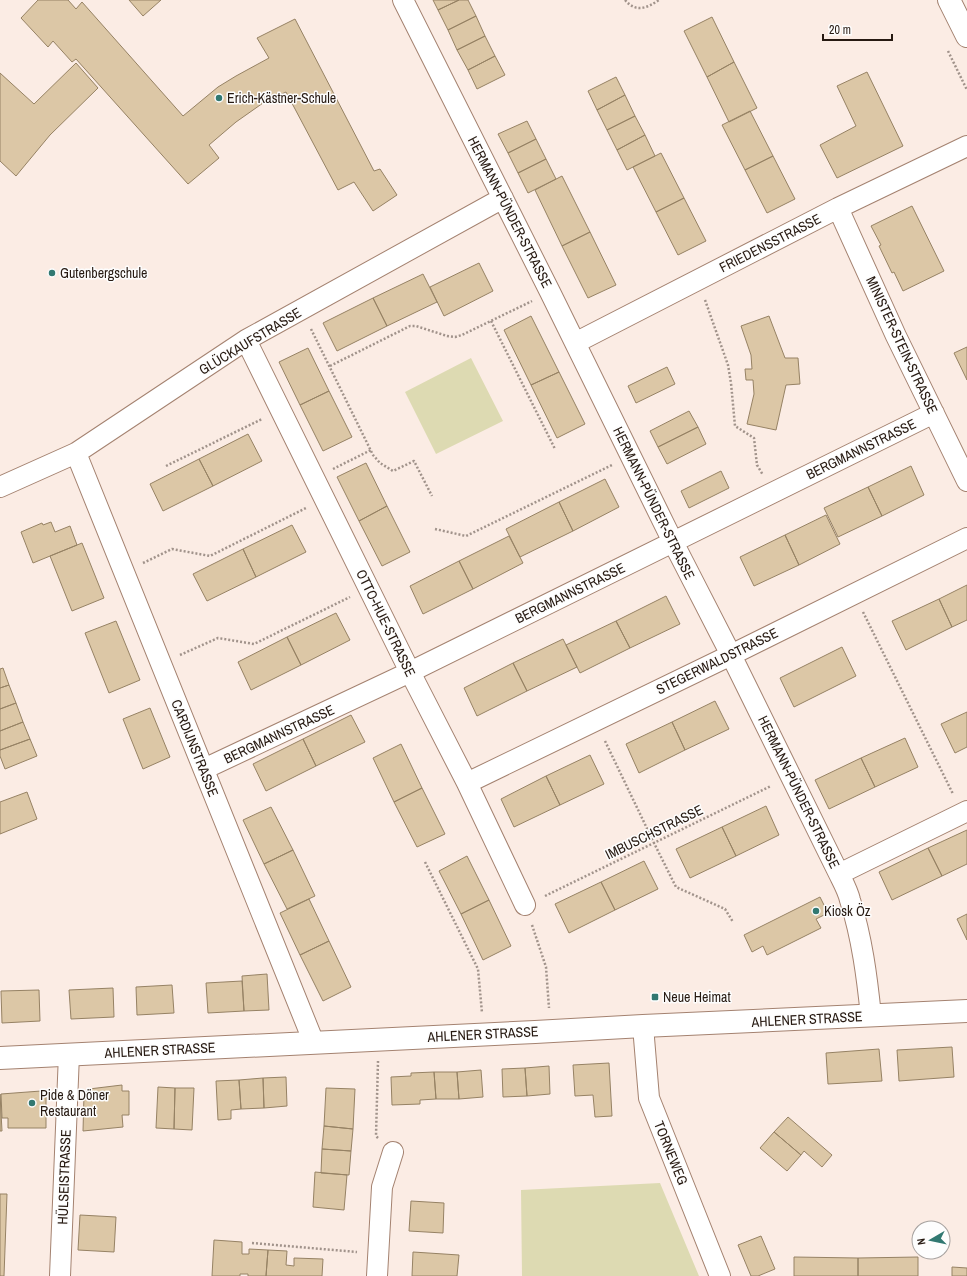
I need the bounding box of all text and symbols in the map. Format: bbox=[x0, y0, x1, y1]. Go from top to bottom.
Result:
scale bar bbox=[823, 16, 892, 42]
text: 20 m bbox=[829, 22, 851, 38]
place label: Erich-Kästner-Schule bbox=[227, 89, 336, 107]
marker: Erich-Kästner-Schule bbox=[214, 93, 224, 103]
street label: HERMANN-PÜNDER-STRASSE bbox=[464, 133, 556, 291]
street label: FRIEDENSSTRASSE bbox=[716, 210, 824, 276]
place label: Gutenbergschule bbox=[60, 264, 147, 282]
marker: Gutenbergschule bbox=[47, 268, 57, 278]
street label: MINISTER-STEIN-STRASSE bbox=[862, 273, 942, 417]
street label: GLÜCKAUFSTRASSE bbox=[196, 303, 304, 379]
street label: BERGMANNSTRASSE bbox=[803, 415, 919, 483]
street label: HERMANN-PÜNDER-STRASSE bbox=[609, 424, 699, 582]
street label: BERGMANNSTRASSE bbox=[512, 559, 628, 627]
street label: OTTO-HUE-STRASSE bbox=[352, 566, 420, 680]
street label: STEGERWALDSTRASSE bbox=[653, 624, 781, 698]
street label: CARDIJNSTRASSE bbox=[167, 697, 223, 799]
street label: BERGMANNSTRASSE bbox=[221, 700, 337, 768]
street label: HERMANN-PÜNDER-STRASSE bbox=[754, 713, 844, 871]
street label: IMBUSCHSTRASSE bbox=[602, 801, 706, 863]
place label: Kiosk Öz bbox=[824, 902, 871, 920]
marker: Kiosk Öz bbox=[811, 906, 821, 916]
place label: Neue Heimat bbox=[663, 988, 731, 1006]
marker: Neue Heimat bbox=[650, 992, 660, 1002]
street label: AHLENER STRASSE bbox=[750, 1007, 863, 1031]
street label: AHLENER STRASSE bbox=[426, 1022, 539, 1046]
street label: AHLENER STRASSE bbox=[103, 1038, 216, 1062]
place label: Pide & Döner Restaurant bbox=[40, 1086, 109, 1120]
marker: Pide & Döner Restaurant bbox=[27, 1098, 37, 1108]
street label: TORNEWEG bbox=[650, 1118, 692, 1188]
street label: HÜLSEISTRASSE bbox=[53, 1129, 75, 1225]
north arrow bbox=[911, 1220, 951, 1260]
text: N bbox=[914, 1237, 929, 1246]

